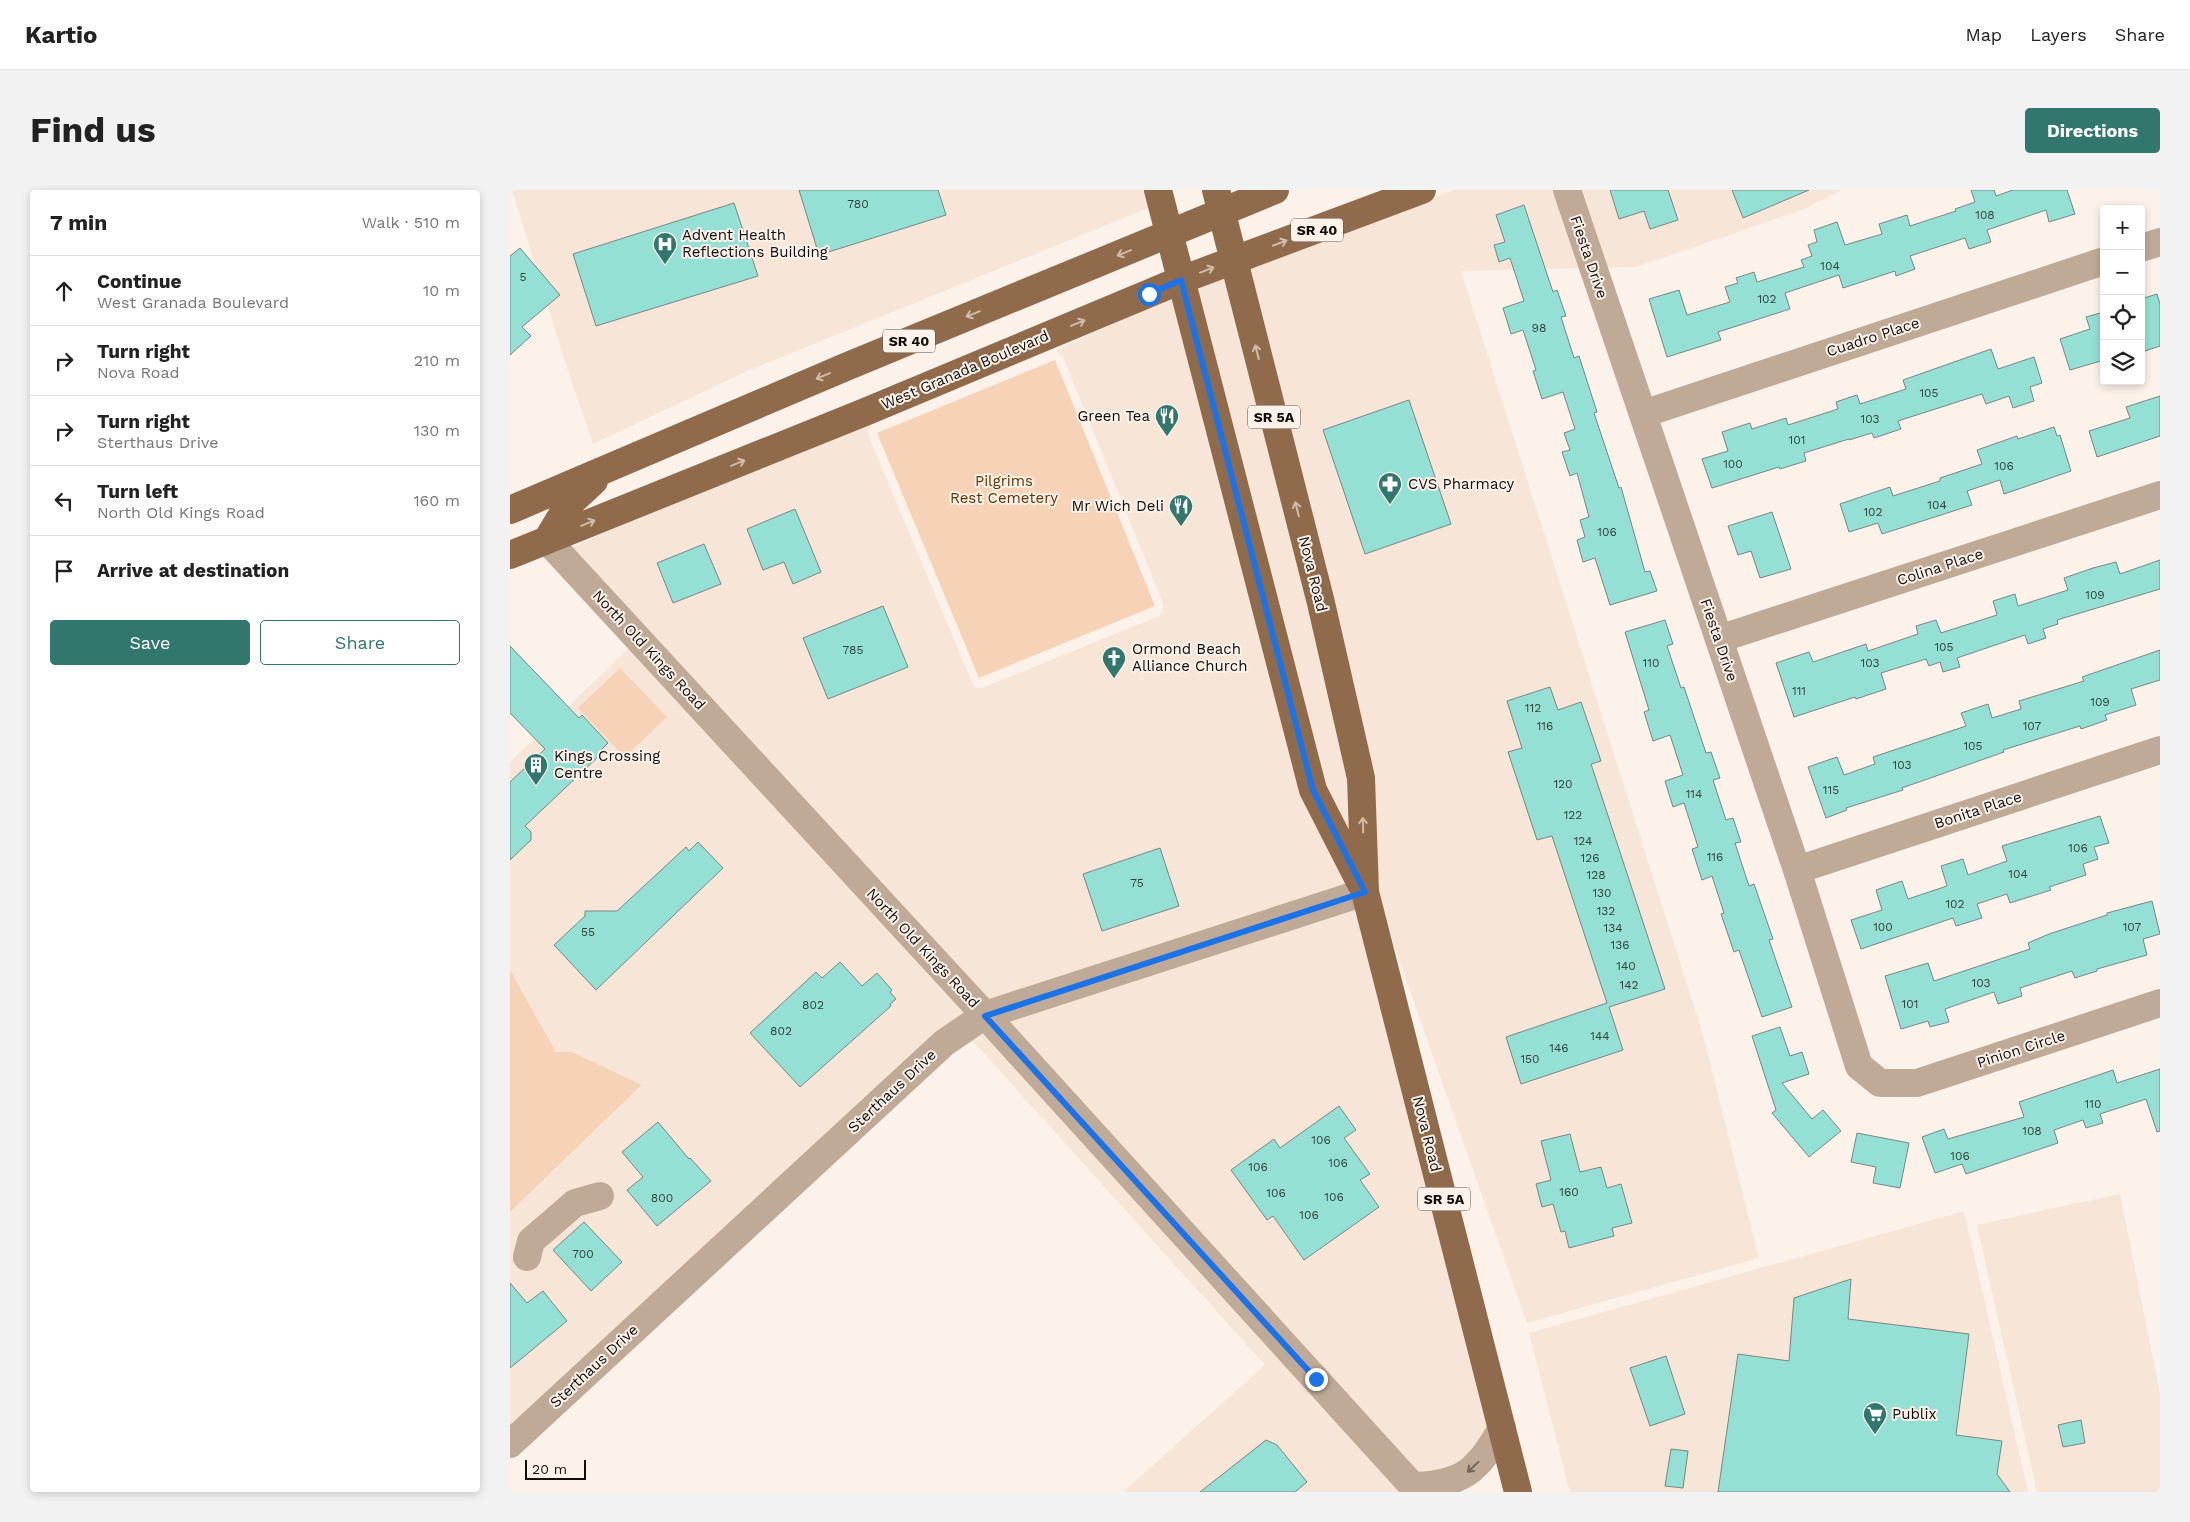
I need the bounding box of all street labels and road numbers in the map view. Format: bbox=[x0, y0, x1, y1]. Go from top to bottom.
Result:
street label: Fiesta Drive bbox=[1566, 213, 1612, 301]
road number: SR 40 bbox=[1291, 218, 1343, 242]
street label: Cuadro Place bbox=[1824, 313, 1922, 361]
street label: West Granada Boulevard bbox=[879, 327, 1051, 413]
road number: SR 40 bbox=[883, 330, 935, 352]
road number: SR 5A bbox=[1248, 406, 1300, 428]
street label: Nova Road bbox=[1295, 534, 1331, 614]
street label: Colina Place bbox=[1895, 545, 1985, 589]
street label: North Old Kings Road bbox=[589, 586, 709, 714]
street label: Fiesta Drive bbox=[1696, 596, 1742, 684]
street label: Bonita Place bbox=[1932, 787, 2024, 833]
street label: North Old Kings Road bbox=[863, 884, 983, 1012]
street label: Pinion Circle bbox=[1975, 1026, 2067, 1072]
street label: Sterthaus Drive bbox=[844, 1046, 940, 1136]
street label: Nova Road bbox=[1409, 1094, 1445, 1174]
road number: SR 5A bbox=[1418, 1188, 1470, 1211]
street label: Sterthaus Drive bbox=[546, 1321, 642, 1411]

